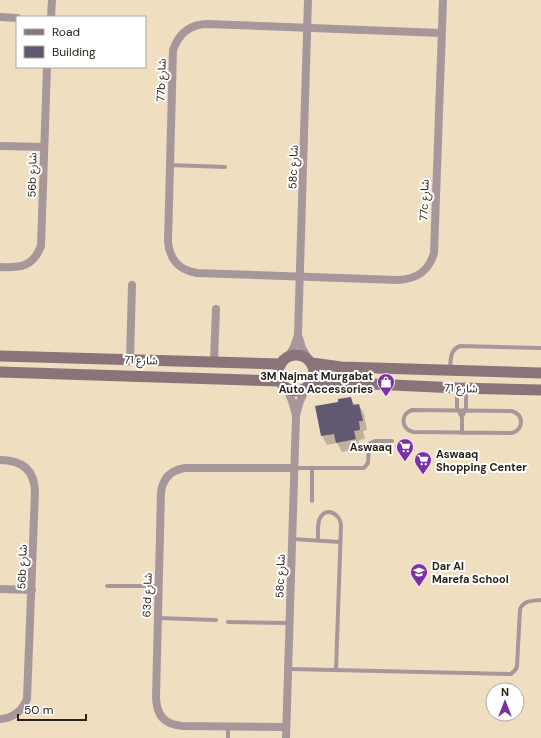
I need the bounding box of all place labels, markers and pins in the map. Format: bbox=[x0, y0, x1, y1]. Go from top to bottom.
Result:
place label: 3M Najmat Murgabat Auto Accessories bbox=[260, 369, 373, 396]
shop icon: 3M Najmat Murgabat Auto Accessories bbox=[376, 372, 396, 397]
supermarket icon: Aswaaq bbox=[395, 437, 415, 462]
place label: Aswaaq bbox=[350, 440, 392, 454]
place label: Aswaaq Shopping Center bbox=[436, 447, 527, 474]
supermarket icon: Aswaaq Shopping Center bbox=[413, 450, 433, 475]
place label: Dar Al Marefa School bbox=[432, 559, 509, 586]
school or university icon: Dar Al Marefa School bbox=[409, 562, 429, 587]

